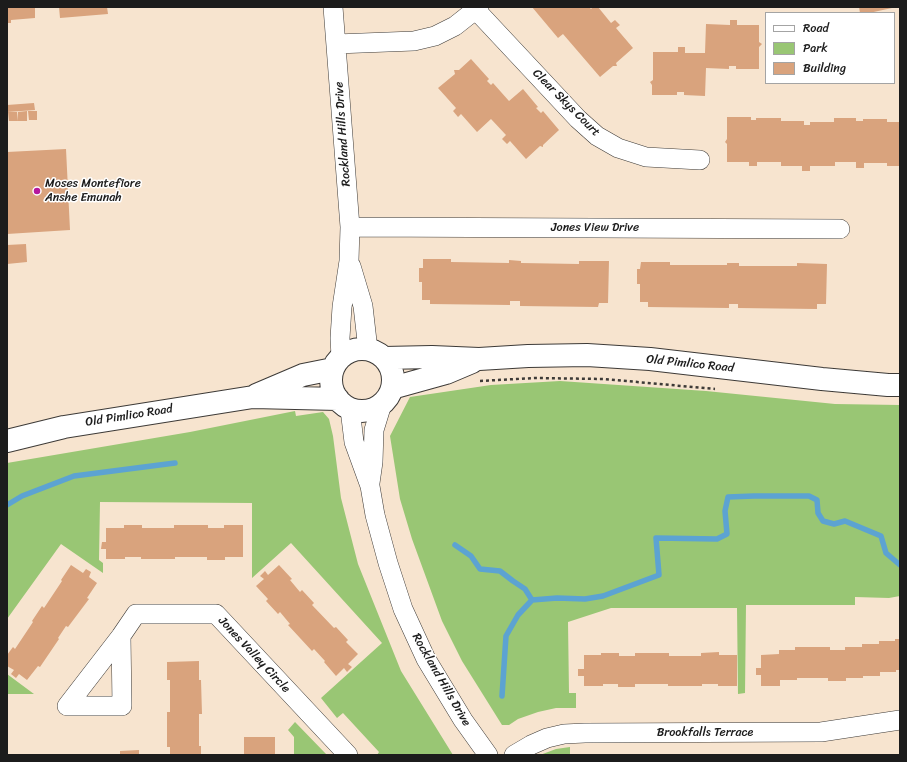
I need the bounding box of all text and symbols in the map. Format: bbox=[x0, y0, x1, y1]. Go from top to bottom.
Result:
legend bbox=[765, 12, 895, 84]
text: Road bbox=[803, 17, 829, 39]
text: Park bbox=[803, 37, 828, 59]
text: Building bbox=[803, 57, 846, 79]
street label: Clear Skys Court bbox=[529, 66, 603, 140]
street label: Rockland Hills Drive bbox=[332, 81, 354, 187]
place label: Moses Montefiore Anshe Emunah bbox=[45, 177, 141, 205]
marker: Moses Montefiore Anshe Emunah bbox=[32, 186, 42, 196]
street label: Jones View Drive bbox=[551, 221, 639, 235]
street label: Old Pimlico Road bbox=[646, 352, 734, 376]
street label: Old Pimlico Road bbox=[84, 402, 174, 430]
street label: Jones Valley Circle bbox=[215, 614, 293, 696]
street label: Rockland Hills Drive bbox=[409, 631, 473, 729]
street label: Brookfalls Terrace bbox=[657, 726, 753, 740]

